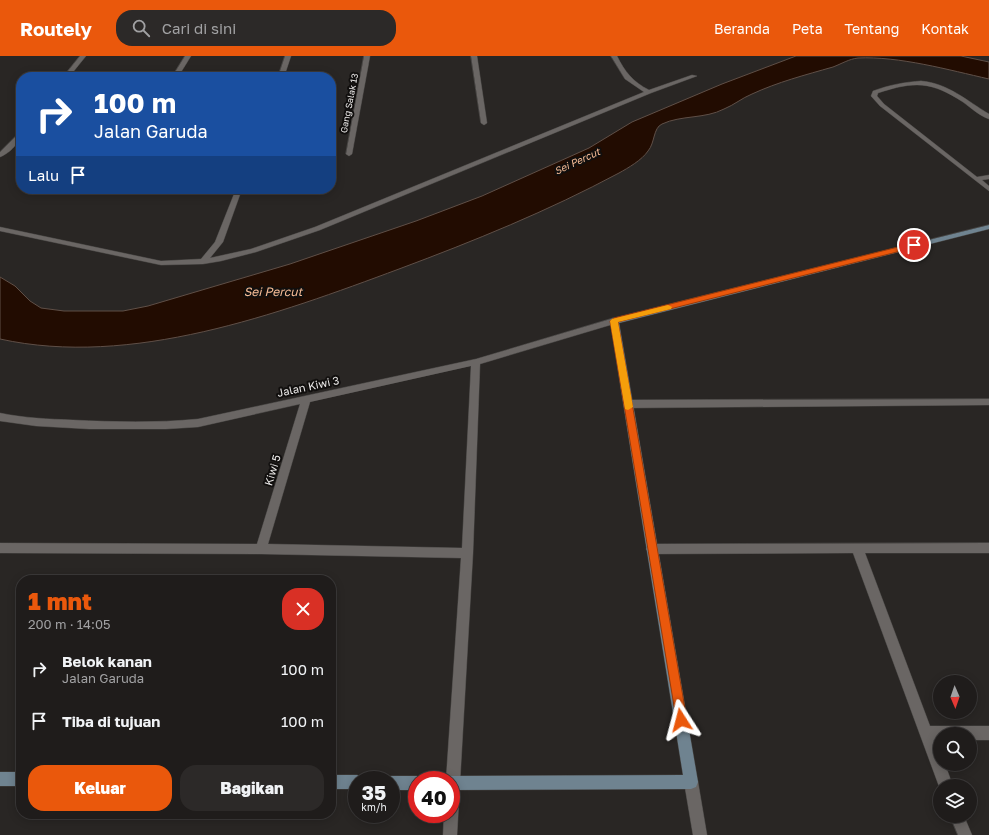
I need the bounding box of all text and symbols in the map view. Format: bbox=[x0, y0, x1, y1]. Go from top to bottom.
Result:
search box bbox=[116, 10, 396, 46]
text: Routely bbox=[20, 17, 92, 40]
icon: search bbox=[130, 17, 152, 39]
text: Cari di sini bbox=[162, 19, 236, 37]
text: Beranda bbox=[714, 20, 770, 37]
text: Peta bbox=[792, 20, 823, 37]
text: Tentang bbox=[845, 20, 899, 37]
text: Kontak bbox=[921, 20, 969, 37]
street label: Gang Salak 13 bbox=[338, 72, 360, 134]
text: 100 m bbox=[94, 86, 176, 119]
icon: right bbox=[28, 88, 80, 140]
text: Jalan Garuda bbox=[94, 120, 208, 142]
water label: Sei Percut bbox=[552, 145, 603, 177]
icon: arrive bbox=[67, 164, 89, 186]
text: Lalu bbox=[28, 166, 59, 184]
pin bbox=[897, 228, 931, 262]
icon: arrive bbox=[903, 234, 925, 256]
water label: Sei Percut bbox=[244, 284, 304, 299]
street label: Jalan Kiwi 3 bbox=[276, 373, 340, 399]
street label: Kiwi 5 bbox=[261, 453, 283, 487]
text: 1 mnt bbox=[28, 586, 92, 615]
button: close bbox=[282, 588, 324, 630]
text: 200 m · 14:05 bbox=[28, 616, 111, 632]
text: Belok kanan bbox=[62, 652, 152, 670]
icon: right bbox=[28, 658, 50, 680]
text: 100 m bbox=[281, 660, 324, 678]
text: Jalan Garuda bbox=[62, 670, 144, 686]
north arrow bbox=[933, 675, 977, 719]
map controls bbox=[933, 675, 977, 823]
position arrow bbox=[660, 699, 702, 741]
icon: arrive bbox=[28, 710, 50, 732]
text: Tiba di tujuan bbox=[62, 712, 160, 730]
text: 100 m bbox=[281, 712, 324, 730]
button: search bbox=[933, 727, 977, 771]
button: Keluar bbox=[28, 765, 172, 811]
button: Bagikan bbox=[180, 765, 324, 811]
speed limit sign: 40 bbox=[408, 771, 460, 823]
button: layers bbox=[933, 779, 977, 823]
text: 35 bbox=[362, 780, 386, 804]
text: km/h bbox=[361, 801, 387, 813]

